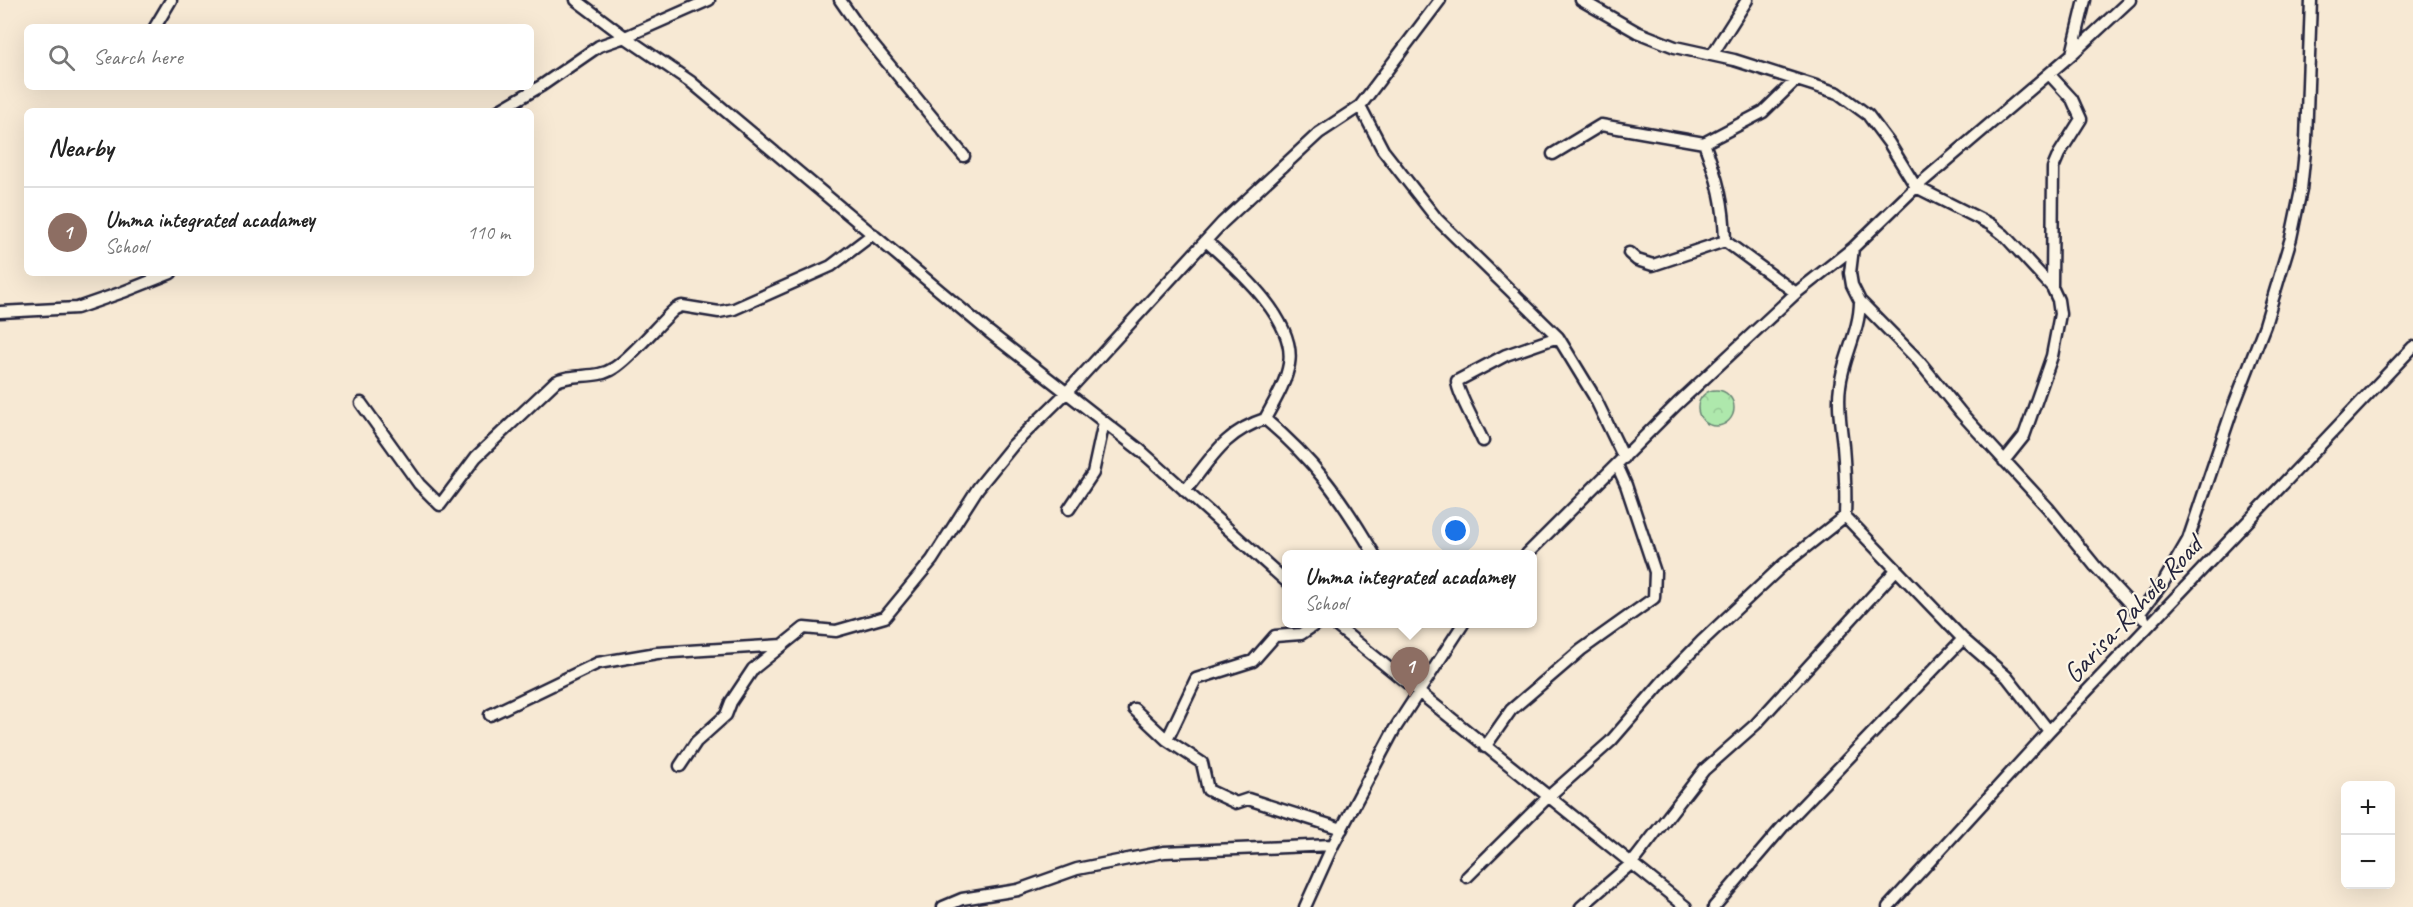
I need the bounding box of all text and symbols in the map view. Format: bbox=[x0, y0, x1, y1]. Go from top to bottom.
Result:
search box bbox=[24, 24, 534, 90]
icon: search bbox=[45, 41, 78, 74]
text: Search here bbox=[93, 43, 183, 71]
text: Nearby bbox=[48, 131, 113, 164]
text: Umma integrated acadamey bbox=[105, 206, 315, 234]
text: 1 bbox=[63, 220, 72, 245]
text: 110 m bbox=[467, 220, 510, 245]
text: School bbox=[105, 234, 148, 259]
your location bbox=[1441, 516, 1470, 545]
street label: Garisa-Rahole Road bbox=[2055, 525, 2212, 690]
popup bbox=[1282, 550, 1537, 628]
text: Umma integrated acadamey bbox=[1305, 563, 1514, 591]
text: School bbox=[1305, 591, 1348, 616]
pin: 1 bbox=[1390, 648, 1430, 697]
map controls bbox=[2341, 781, 2395, 889]
button: + bbox=[2341, 781, 2395, 835]
button: − bbox=[2341, 835, 2395, 889]

